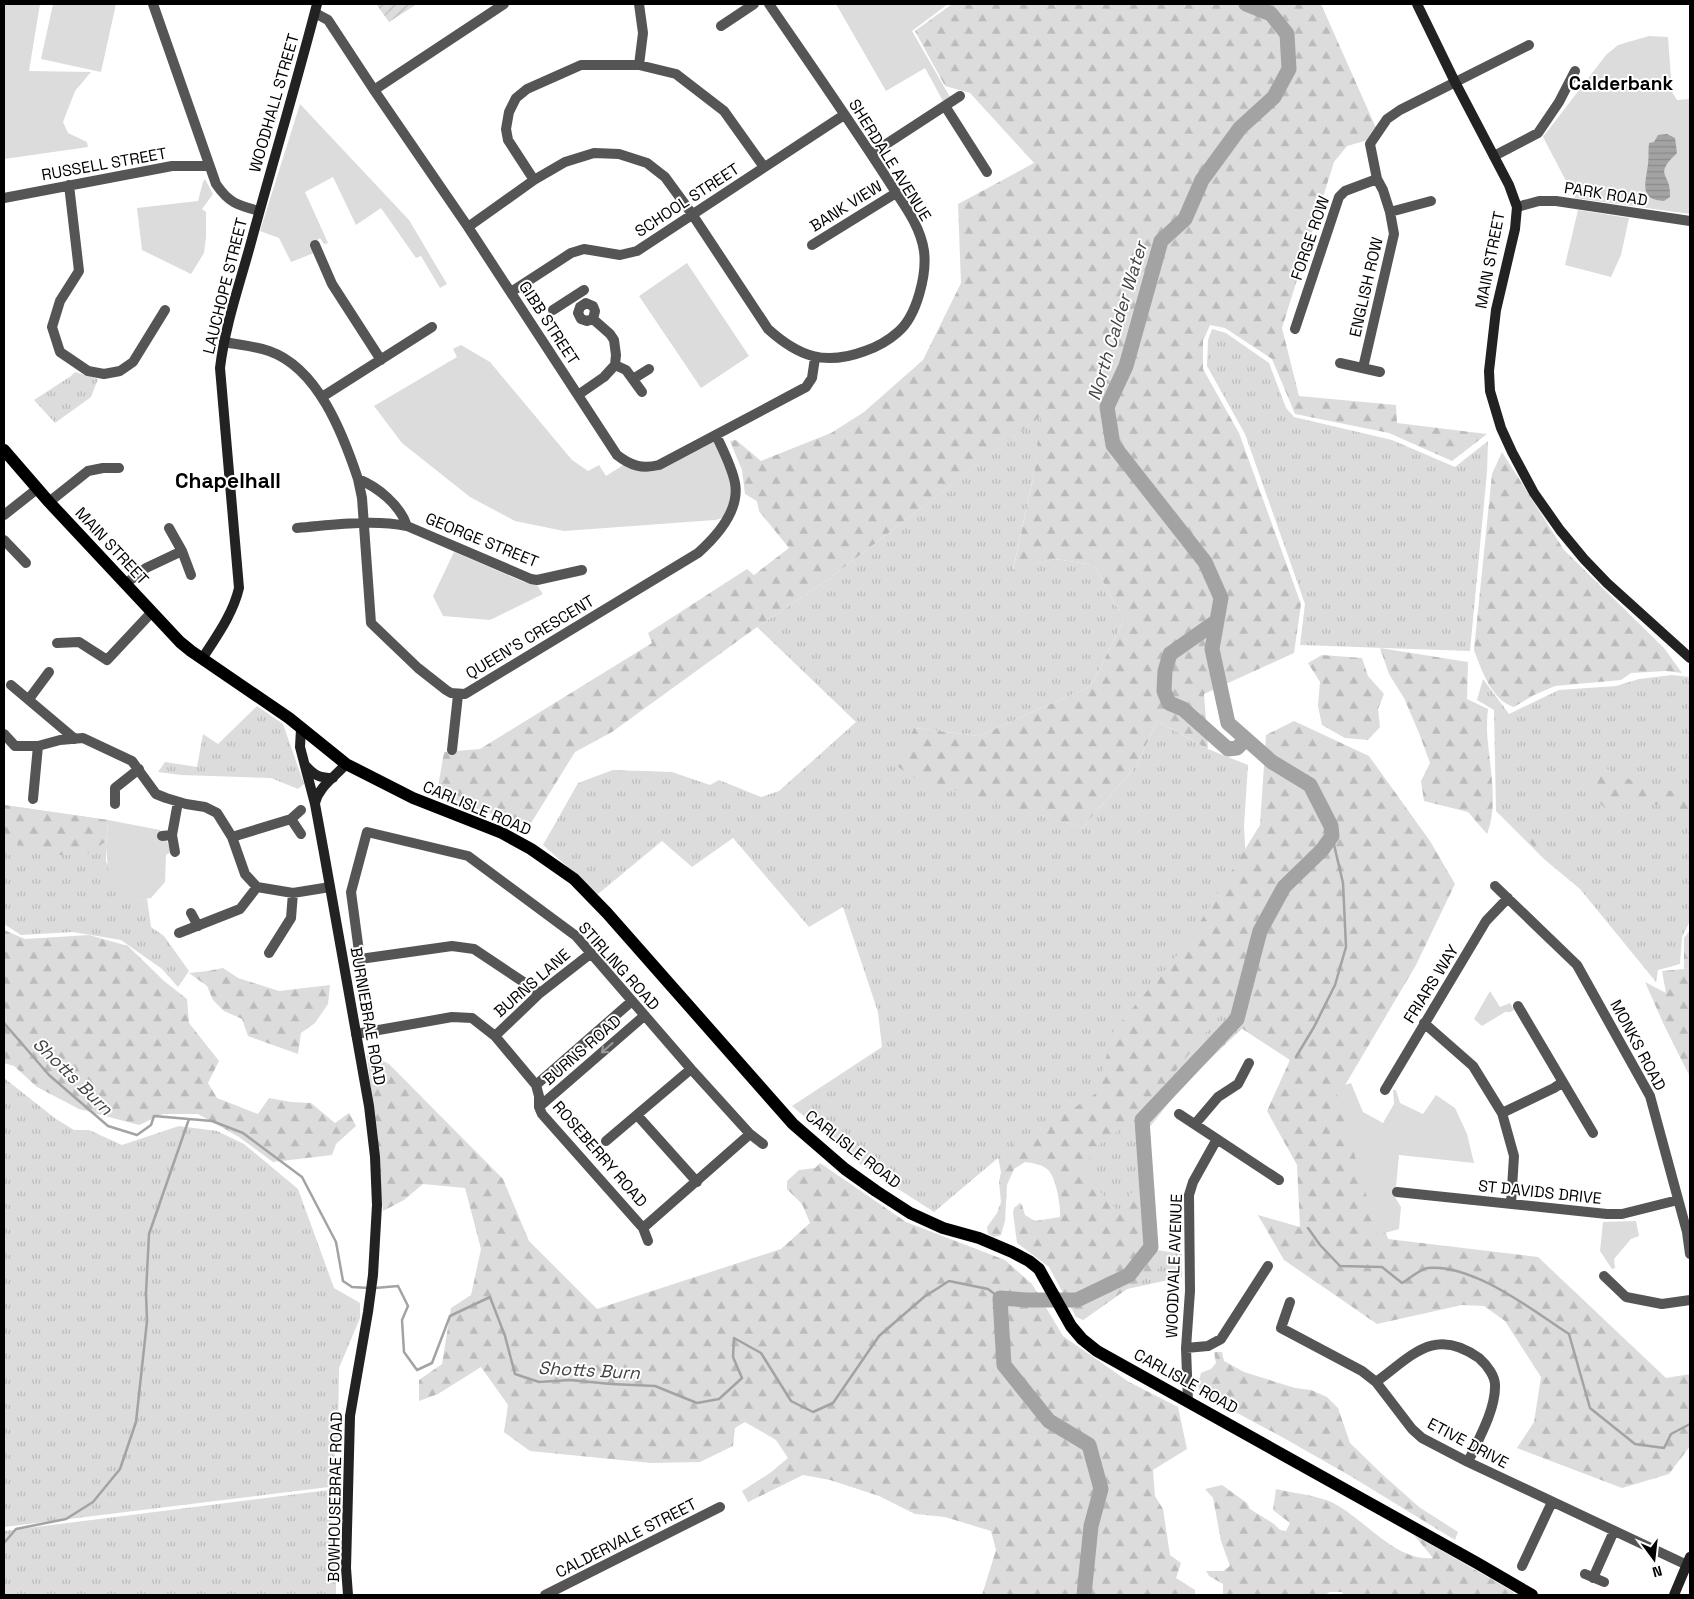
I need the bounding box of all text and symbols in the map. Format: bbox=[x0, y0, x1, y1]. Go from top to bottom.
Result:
street label: WOODHALL STREET bbox=[244, 31, 304, 175]
district label: Calderbank bbox=[1569, 71, 1673, 96]
street label: SHERDALE AVENUE bbox=[844, 95, 936, 225]
street label: RUSSELL STREET bbox=[40, 143, 168, 185]
street label: SCHOOL STREET bbox=[631, 158, 743, 242]
street label: BANK VIEW bbox=[806, 175, 886, 237]
street label: PARK ROAD bbox=[1563, 177, 1649, 211]
street label: FORGE ROW bbox=[1286, 193, 1334, 283]
street label: MAIN STREET bbox=[1470, 209, 1510, 311]
street label: LAUCHOPE STREET bbox=[198, 216, 252, 356]
street label: ENGLISH ROW bbox=[1344, 235, 1388, 339]
water label: North Calder Water bbox=[1082, 237, 1153, 403]
street label: GIBB STREET bbox=[514, 277, 584, 369]
district label: Chapelhall bbox=[175, 467, 281, 494]
street label: MAIN STREET bbox=[71, 503, 153, 589]
street label: GEORGE STREET bbox=[422, 508, 542, 572]
street label: QUEEN'S CRESCENT bbox=[462, 590, 598, 684]
street label: CARLISLE ROAD bbox=[420, 776, 534, 840]
street label: STIRLING ROAD bbox=[574, 917, 664, 1015]
street label: FRIARS WAY bbox=[1399, 941, 1464, 1027]
street label: BURNS LANE bbox=[490, 944, 574, 1022]
street label: BURNIEBRAE ROAD bbox=[345, 945, 391, 1087]
street label: MONKS ROAD bbox=[1605, 996, 1671, 1094]
street label: BURNS ROAD bbox=[538, 1010, 626, 1090]
water label: Shotts Burn bbox=[28, 1032, 118, 1120]
one-way arrow bbox=[601, 1043, 614, 1054]
street label: ROSEBERRY ROAD bbox=[548, 1096, 652, 1212]
street label: CARLISLE ROAD bbox=[801, 1105, 905, 1193]
street label: ST DAVIDS DRIVE bbox=[1477, 1175, 1603, 1209]
street label: WOODVALE AVENUE bbox=[1161, 1193, 1187, 1339]
street label: CARLISLE ROAD bbox=[1130, 1344, 1242, 1418]
water label: Shotts Burn bbox=[537, 1356, 642, 1384]
street label: BOWHOUSEBRAE ROAD bbox=[323, 1411, 347, 1583]
street label: ETIVE DRIVE bbox=[1424, 1413, 1512, 1473]
street label: CALDERVALE STREET bbox=[552, 1493, 700, 1583]
north arrow bbox=[1629, 1534, 1679, 1584]
text: N bbox=[1650, 1562, 1664, 1581]

